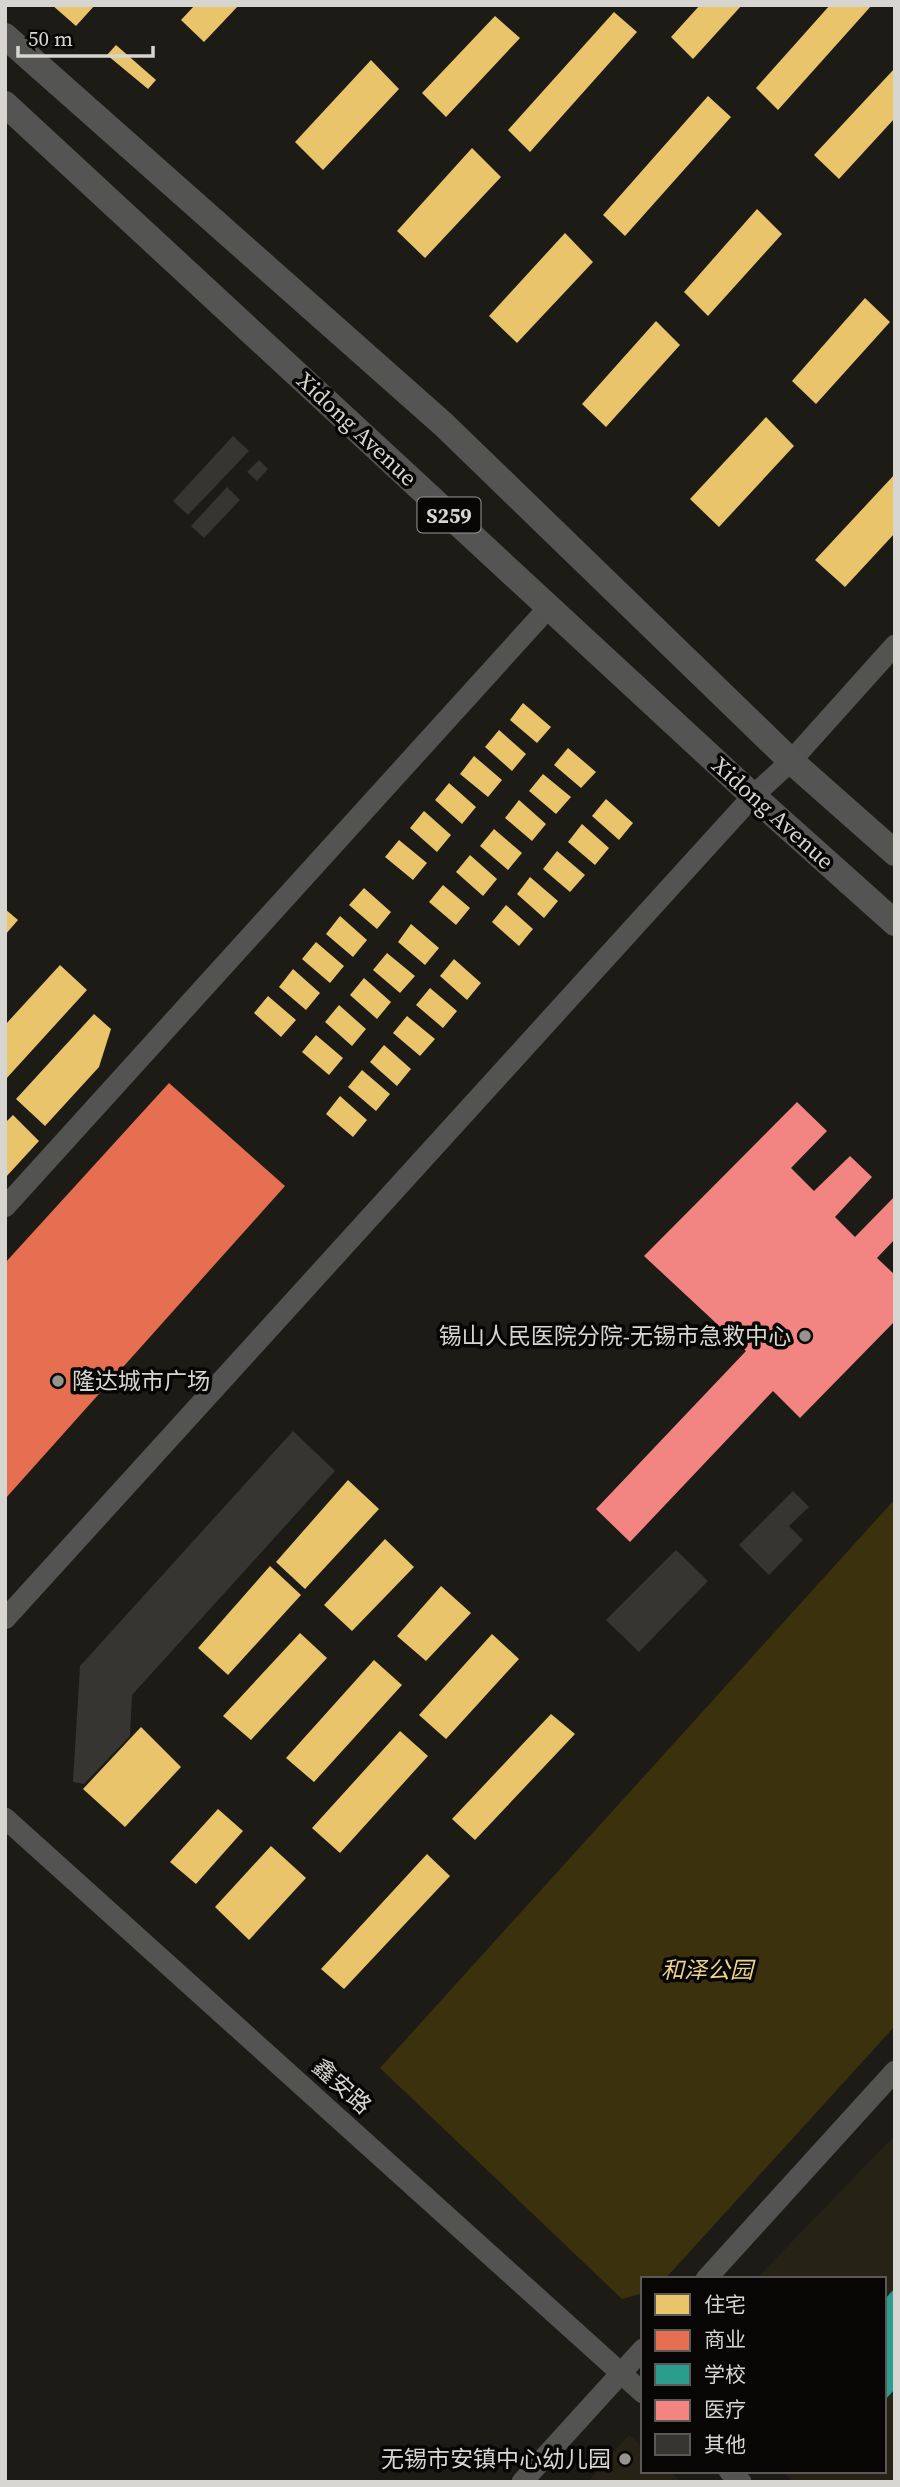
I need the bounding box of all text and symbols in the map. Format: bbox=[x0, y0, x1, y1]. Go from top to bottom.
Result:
scale bar bbox=[18, 14, 152, 58]
text: 50 m bbox=[28, 24, 73, 53]
street label: Xidong Avenue bbox=[290, 365, 424, 493]
road number: S259 bbox=[418, 498, 480, 532]
street label: Xidong Avenue bbox=[705, 750, 841, 876]
place label: 锡山人民医院分院-无锡市急救中心 bbox=[439, 1320, 791, 1352]
marker: 锡山人民医院分院-无锡市急救中心 bbox=[797, 1328, 813, 1344]
place label: 隆达城市广场 bbox=[72, 1365, 210, 1397]
marker: 隆达城市广场 bbox=[50, 1373, 66, 1389]
park label: 和泽公园 bbox=[661, 1954, 756, 1986]
street label: 鑫安路 bbox=[306, 2051, 378, 2121]
legend bbox=[641, 2277, 886, 2473]
text: 住宅 bbox=[704, 2290, 746, 2319]
text: 商业 bbox=[704, 2325, 746, 2354]
text: 学校 bbox=[704, 2360, 746, 2389]
text: 医疗 bbox=[704, 2395, 746, 2424]
text: 其他 bbox=[704, 2430, 746, 2459]
place label: 无锡市安镇中心幼儿园 bbox=[381, 2443, 611, 2475]
marker: 无锡市安镇中心幼儿园 bbox=[617, 2451, 633, 2467]

